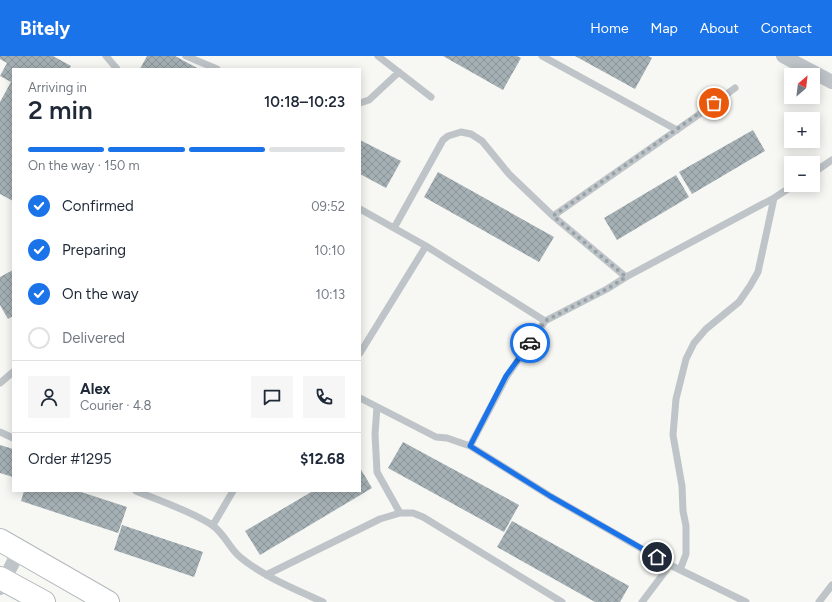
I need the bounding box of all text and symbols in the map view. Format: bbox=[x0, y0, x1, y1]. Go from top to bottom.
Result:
text: Bitely bbox=[20, 17, 70, 40]
text: Home bbox=[590, 20, 629, 37]
text: Map bbox=[651, 20, 678, 37]
text: About bbox=[700, 20, 739, 37]
text: Contact bbox=[761, 20, 812, 37]
north arrow bbox=[784, 68, 820, 104]
map controls bbox=[784, 68, 820, 192]
text: Arriving in bbox=[28, 80, 87, 95]
pin bbox=[697, 86, 731, 120]
icon: bag bbox=[703, 92, 725, 114]
text: 10:18–10:23 bbox=[264, 93, 345, 111]
text: 2 min bbox=[28, 94, 93, 126]
button: + bbox=[784, 112, 820, 148]
button: − bbox=[784, 156, 820, 192]
text: On the way · 150 m bbox=[28, 158, 140, 173]
icon: check bbox=[28, 195, 50, 217]
text: Confirmed bbox=[62, 197, 134, 215]
text: 09:52 bbox=[311, 199, 345, 214]
icon: check bbox=[28, 239, 50, 261]
text: Preparing bbox=[62, 241, 126, 259]
text: 10:10 bbox=[314, 243, 345, 258]
icon: check bbox=[28, 283, 50, 305]
text: On the way bbox=[62, 285, 139, 303]
text: 10:13 bbox=[316, 287, 345, 302]
courier bbox=[510, 323, 550, 363]
text: Delivered bbox=[62, 329, 125, 347]
icon: car bbox=[519, 332, 541, 354]
button: person bbox=[28, 376, 70, 418]
button: chat bbox=[251, 376, 293, 418]
button: phone bbox=[303, 376, 345, 418]
text: Alex bbox=[80, 380, 110, 398]
text: Courier · 4.8 bbox=[80, 398, 152, 413]
text: Order #1295 bbox=[28, 450, 112, 468]
text: $12.68 bbox=[300, 450, 345, 468]
pin bbox=[640, 540, 674, 574]
icon: home bbox=[646, 546, 668, 568]

